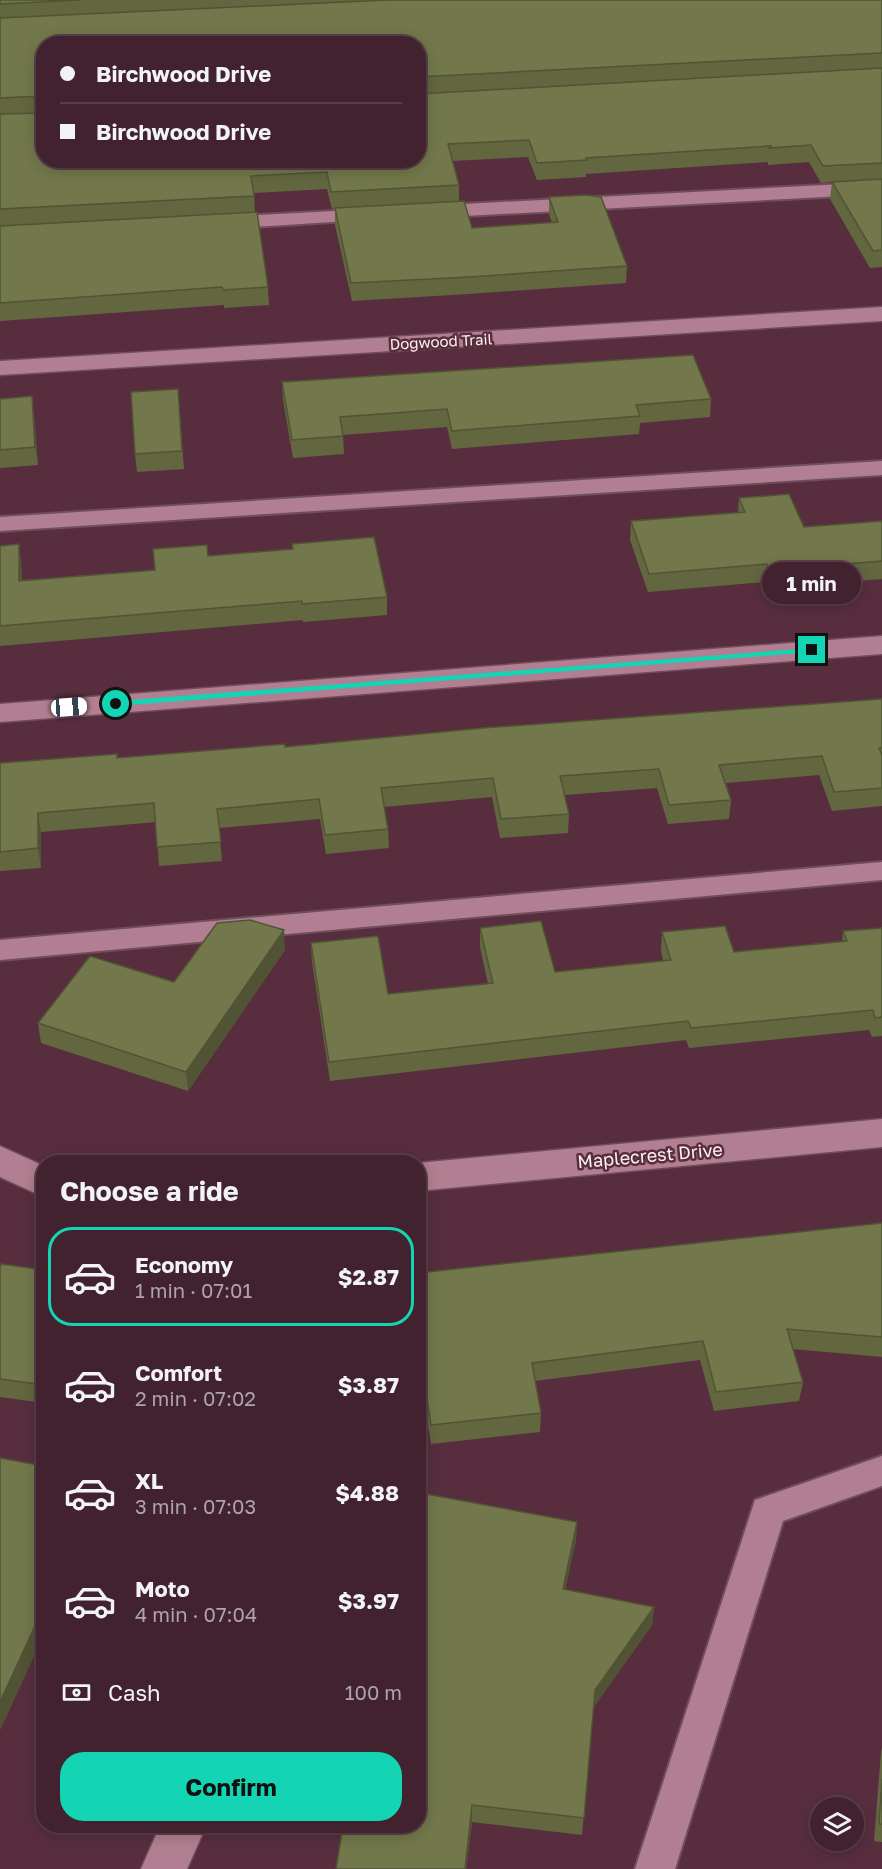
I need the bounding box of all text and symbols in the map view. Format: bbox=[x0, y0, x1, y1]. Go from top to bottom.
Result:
text: Birchwood Drive bbox=[96, 60, 271, 87]
text: Birchwood Drive bbox=[96, 118, 271, 145]
street label: Dogwood Trail bbox=[389, 329, 493, 353]
callout: 1 min bbox=[762, 563, 862, 605]
text: 1 min bbox=[786, 571, 837, 595]
route end bbox=[798, 636, 825, 663]
route start bbox=[102, 690, 129, 717]
car bbox=[50, 697, 88, 717]
street label: Maplecrest Drive bbox=[576, 1138, 724, 1172]
text: Choose a ride bbox=[60, 1175, 239, 1207]
icon: car bbox=[63, 1250, 117, 1304]
text: Economy bbox=[135, 1251, 233, 1278]
text: $2.87 bbox=[338, 1263, 399, 1290]
text: 1 min · 07:01 bbox=[135, 1278, 252, 1302]
icon: car bbox=[63, 1358, 117, 1412]
text: Comfort bbox=[135, 1359, 222, 1386]
text: $3.87 bbox=[338, 1371, 399, 1398]
text: 2 min · 07:02 bbox=[135, 1386, 256, 1410]
icon: car bbox=[63, 1466, 117, 1520]
text: XL bbox=[135, 1467, 163, 1494]
text: $4.88 bbox=[335, 1479, 399, 1506]
text: 3 min · 07:03 bbox=[135, 1494, 256, 1518]
icon: car bbox=[63, 1574, 117, 1628]
text: Moto bbox=[135, 1575, 190, 1602]
text: $3.97 bbox=[338, 1587, 399, 1614]
text: 4 min · 07:04 bbox=[135, 1602, 257, 1626]
icon: cash bbox=[60, 1676, 93, 1709]
text: Cash bbox=[108, 1679, 161, 1706]
text: 100 m bbox=[345, 1680, 402, 1704]
button: Confirm bbox=[60, 1752, 402, 1821]
map controls bbox=[810, 1797, 864, 1851]
button: layers bbox=[810, 1797, 864, 1851]

